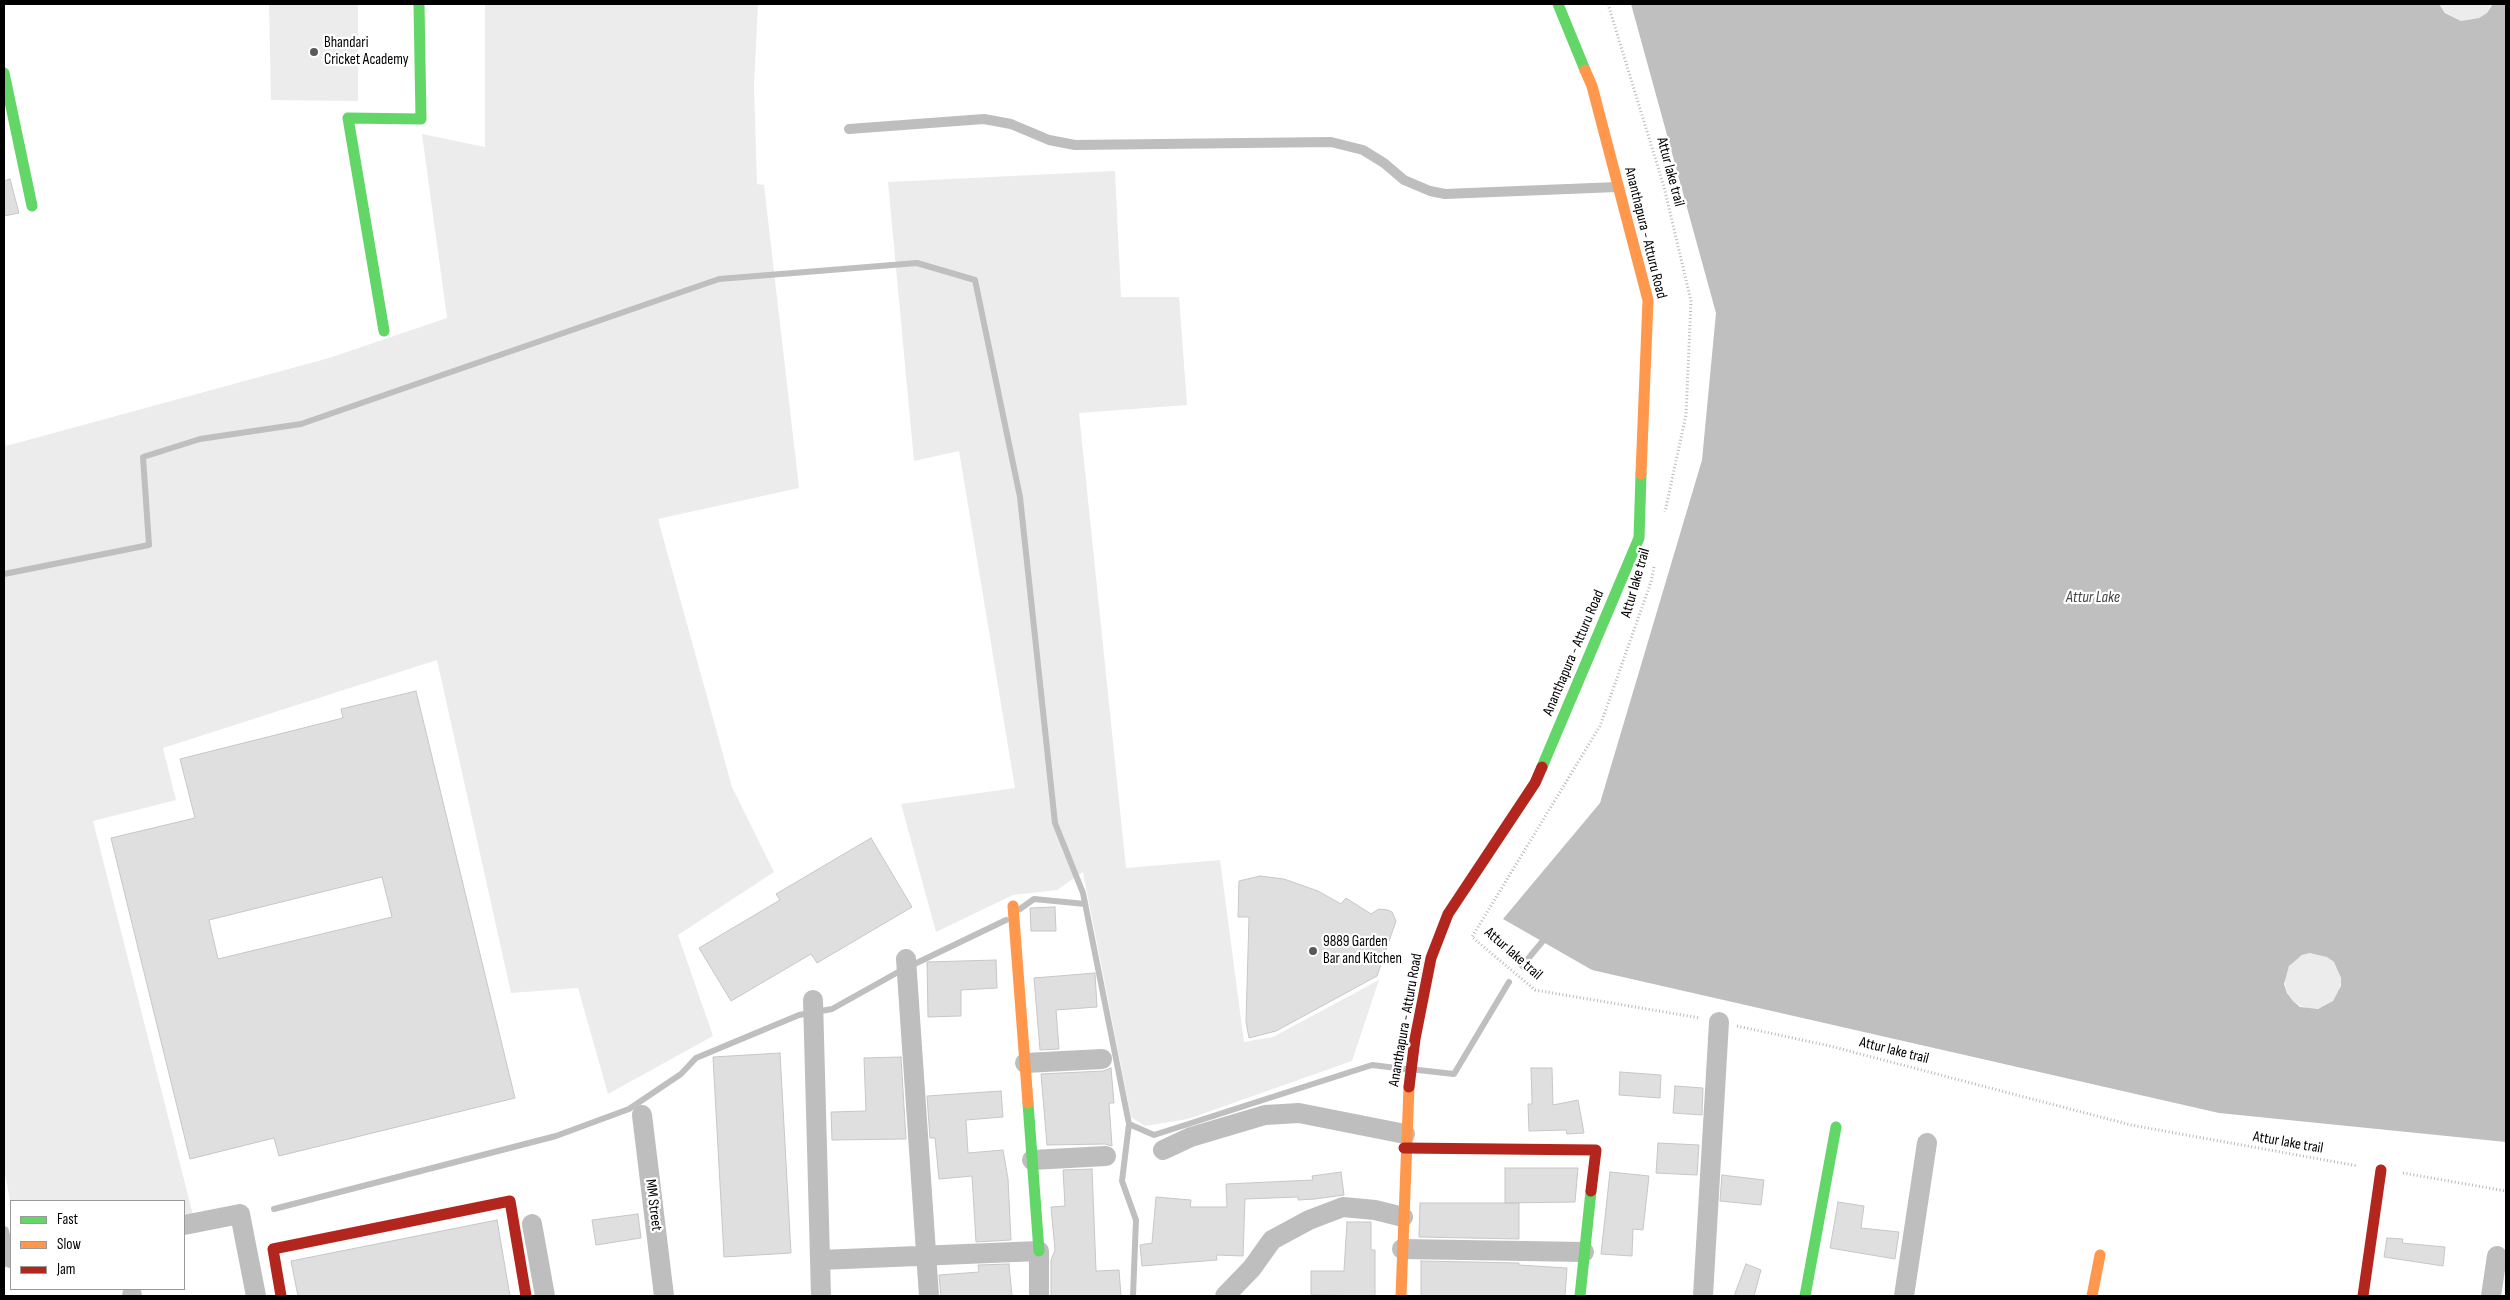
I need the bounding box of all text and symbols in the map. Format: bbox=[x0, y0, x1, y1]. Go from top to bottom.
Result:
place label: Bhandari Cricket Academy bbox=[324, 34, 409, 69]
marker: Bhandari Cricket Academy bbox=[308, 46, 320, 58]
street label: Attur lake trail bbox=[1652, 135, 1688, 209]
street label: Ananthapura - Atturu Road bbox=[1620, 166, 1670, 300]
street label: Attur lake trail bbox=[1618, 546, 1654, 620]
street label: Ananthapura - Atturu Road bbox=[1539, 588, 1609, 718]
water label: Attur Lake bbox=[2066, 588, 2120, 608]
street label: Attur lake trail bbox=[1480, 924, 1546, 984]
place label: 9889 Garden Bar and Kitchen bbox=[1323, 933, 1402, 968]
marker: 9889 Garden Bar and Kitchen bbox=[1307, 945, 1319, 957]
street label: Ananthapura - Atturu Road bbox=[1385, 952, 1427, 1088]
street label: Attur lake trail bbox=[1857, 1034, 1931, 1068]
street label: Attur lake trail bbox=[2251, 1128, 2325, 1158]
street label: MM Street bbox=[641, 1178, 665, 1232]
legend bbox=[10, 1200, 185, 1290]
text: Fast bbox=[57, 1210, 78, 1229]
text: Slow bbox=[57, 1235, 81, 1254]
text: Jam bbox=[57, 1260, 75, 1279]

